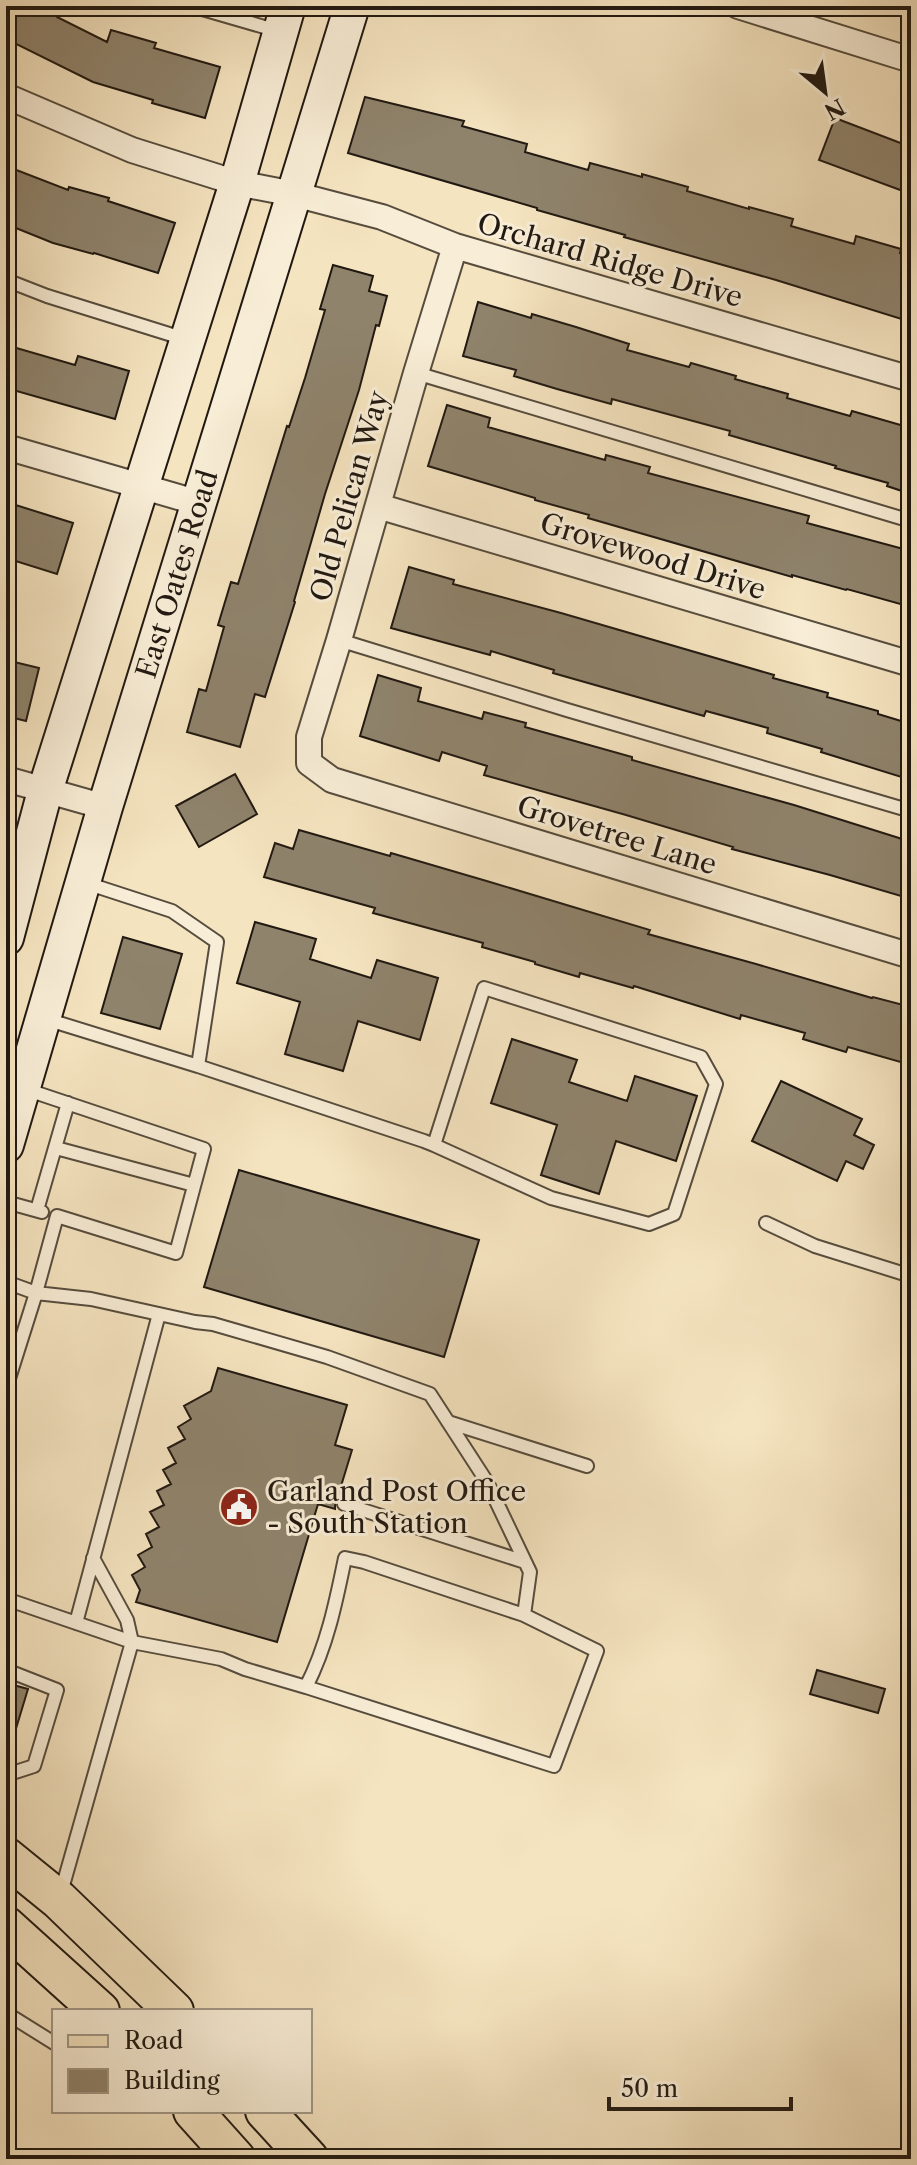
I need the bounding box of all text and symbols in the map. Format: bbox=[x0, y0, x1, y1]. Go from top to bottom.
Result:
north arrow bbox=[785, 52, 865, 132]
text: N bbox=[820, 93, 849, 125]
street label: Orchard Ridge Drive bbox=[474, 206, 746, 314]
street label: Old Pelican Way bbox=[303, 386, 395, 605]
street label: East Oates Road bbox=[129, 466, 225, 682]
street label: Grovewood Drive bbox=[536, 506, 770, 606]
street label: Grovetree Lane bbox=[513, 789, 721, 881]
place label: Garland Post Office - South Station bbox=[267, 1474, 526, 1540]
public building icon: Garland Post Office - South Station bbox=[218, 1486, 260, 1528]
legend bbox=[52, 2009, 312, 2113]
text: Road bbox=[124, 2026, 184, 2055]
scale bar bbox=[609, 2061, 791, 2111]
text: Building bbox=[124, 2066, 220, 2095]
text: 50 m bbox=[621, 2074, 678, 2103]

